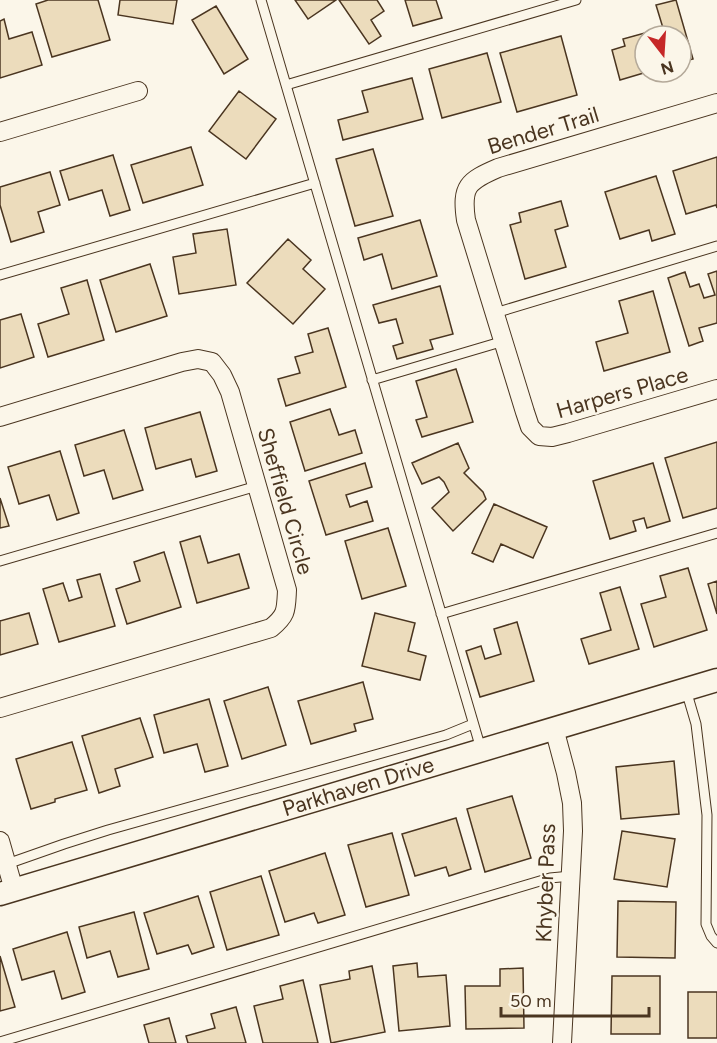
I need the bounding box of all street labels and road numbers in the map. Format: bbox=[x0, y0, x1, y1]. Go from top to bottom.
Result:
street label: Bender Trail bbox=[484, 101, 602, 160]
street label: Harpers Place bbox=[553, 361, 691, 424]
street label: Sheffield Circle bbox=[252, 425, 319, 578]
street label: Parkhaven Drive bbox=[279, 751, 437, 822]
street label: Khyber Pass bbox=[530, 823, 561, 943]

